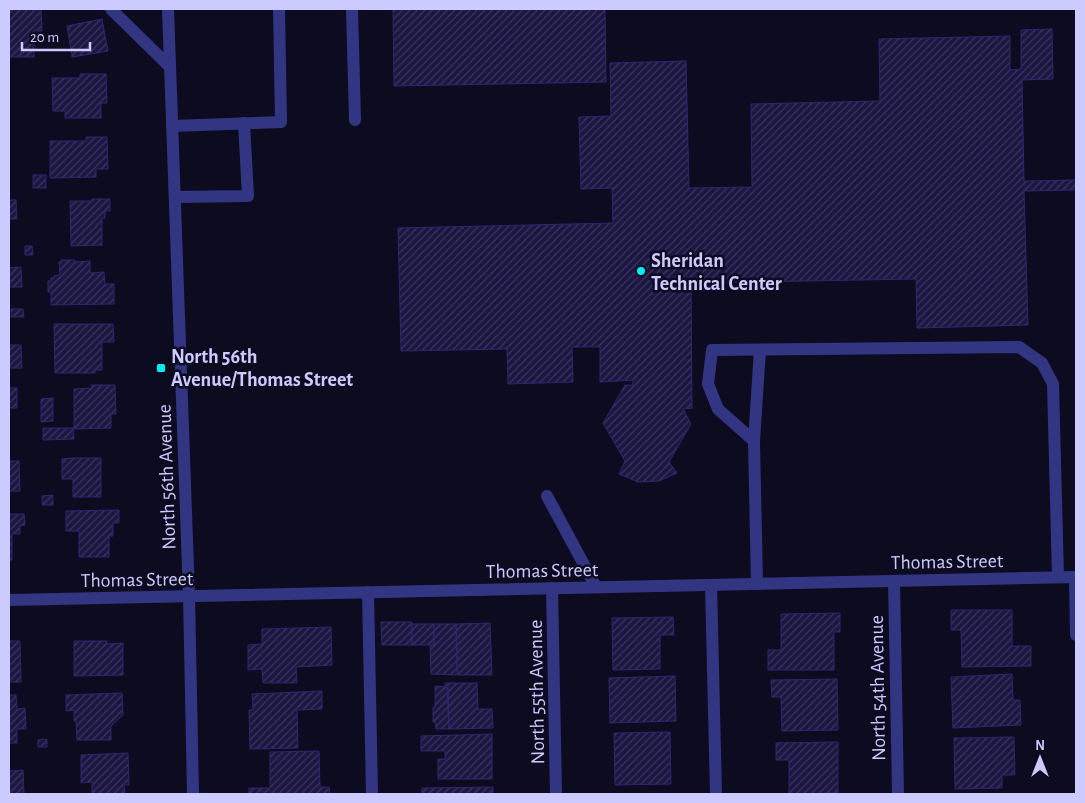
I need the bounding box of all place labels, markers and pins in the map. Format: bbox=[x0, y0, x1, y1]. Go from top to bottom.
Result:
place label: Sheridan Technical Center bbox=[651, 251, 782, 294]
marker: Sheridan Technical Center bbox=[635, 265, 647, 277]
place label: North 56th Avenue/Thomas Street bbox=[171, 347, 353, 390]
marker: North 56th Avenue/Thomas Street bbox=[155, 362, 167, 374]

